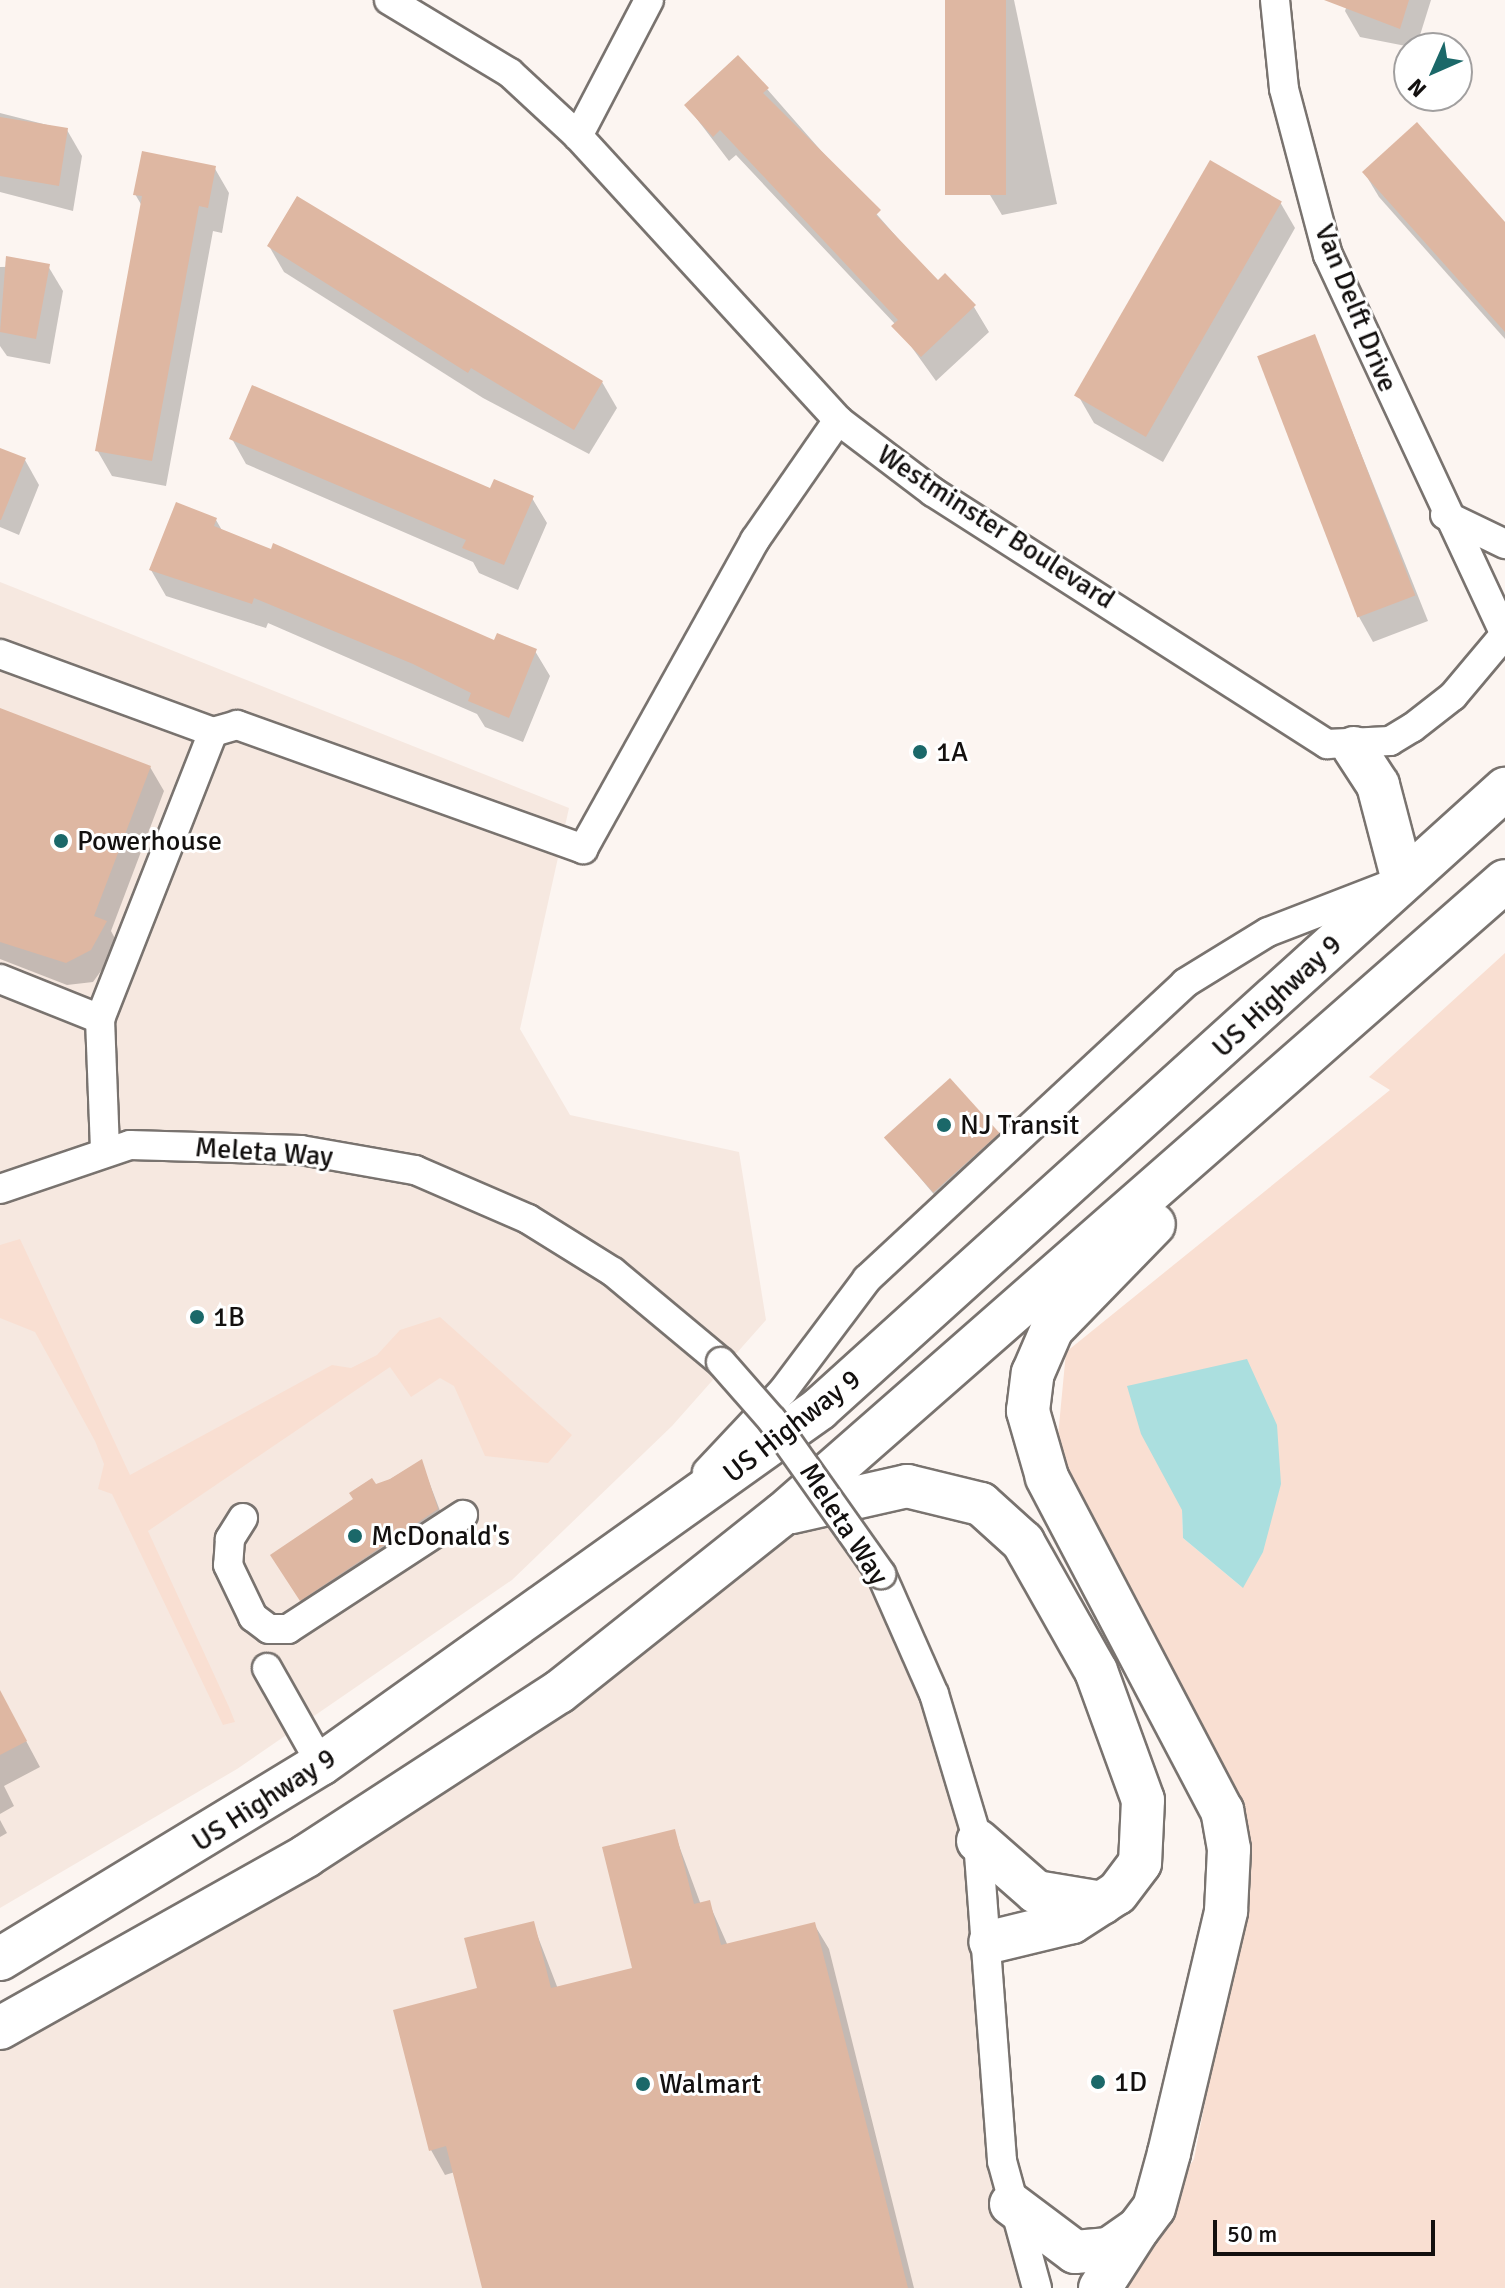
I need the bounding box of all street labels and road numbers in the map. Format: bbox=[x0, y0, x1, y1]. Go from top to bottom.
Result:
street label: Van Delft Drive bbox=[1307, 219, 1405, 397]
street label: Westminster Boulevard bbox=[871, 438, 1121, 616]
street label: US Highway 9 bbox=[1205, 928, 1349, 1064]
street label: Meleta Way bbox=[194, 1130, 334, 1174]
street label: US Highway 9 bbox=[717, 1362, 867, 1490]
street label: Meleta Way bbox=[792, 1457, 896, 1591]
street label: US Highway 9 bbox=[186, 1741, 342, 1859]

